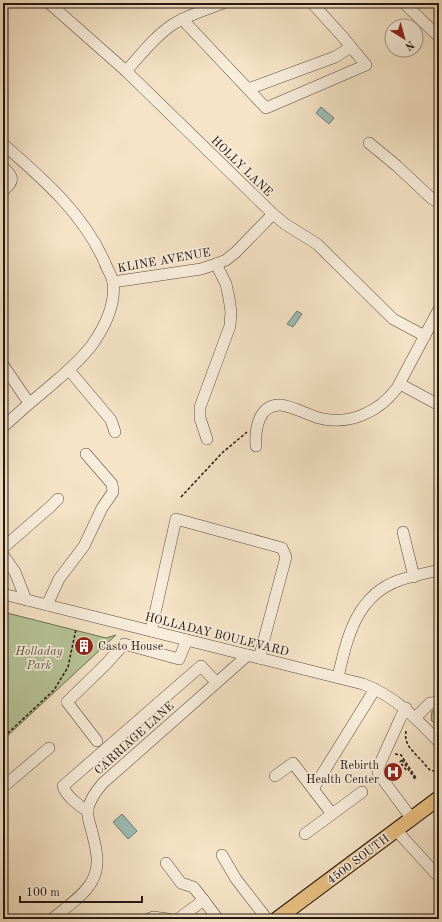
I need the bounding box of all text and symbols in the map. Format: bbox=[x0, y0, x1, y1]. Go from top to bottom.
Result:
north arrow bbox=[384, 18, 424, 58]
text: N bbox=[402, 38, 416, 52]
street label: HOLLY LANE bbox=[208, 135, 274, 199]
street label: KLINE AVENUE bbox=[117, 247, 212, 275]
street label: HOLLADAY BOULEVARD bbox=[143, 611, 290, 659]
building icon: Casto House bbox=[73, 635, 95, 657]
place label: Casto House bbox=[98, 641, 164, 653]
park label: Holladay Park bbox=[14, 646, 64, 672]
street label: CARRIAGE LANE bbox=[93, 700, 177, 777]
place label: Rebirth Health Center bbox=[306, 760, 379, 786]
hospital icon: Rebirth Health Center bbox=[382, 761, 404, 783]
street label: 4500 SOUTH bbox=[325, 832, 392, 887]
scale bar bbox=[20, 878, 142, 904]
text: 100 m bbox=[26, 887, 60, 899]

